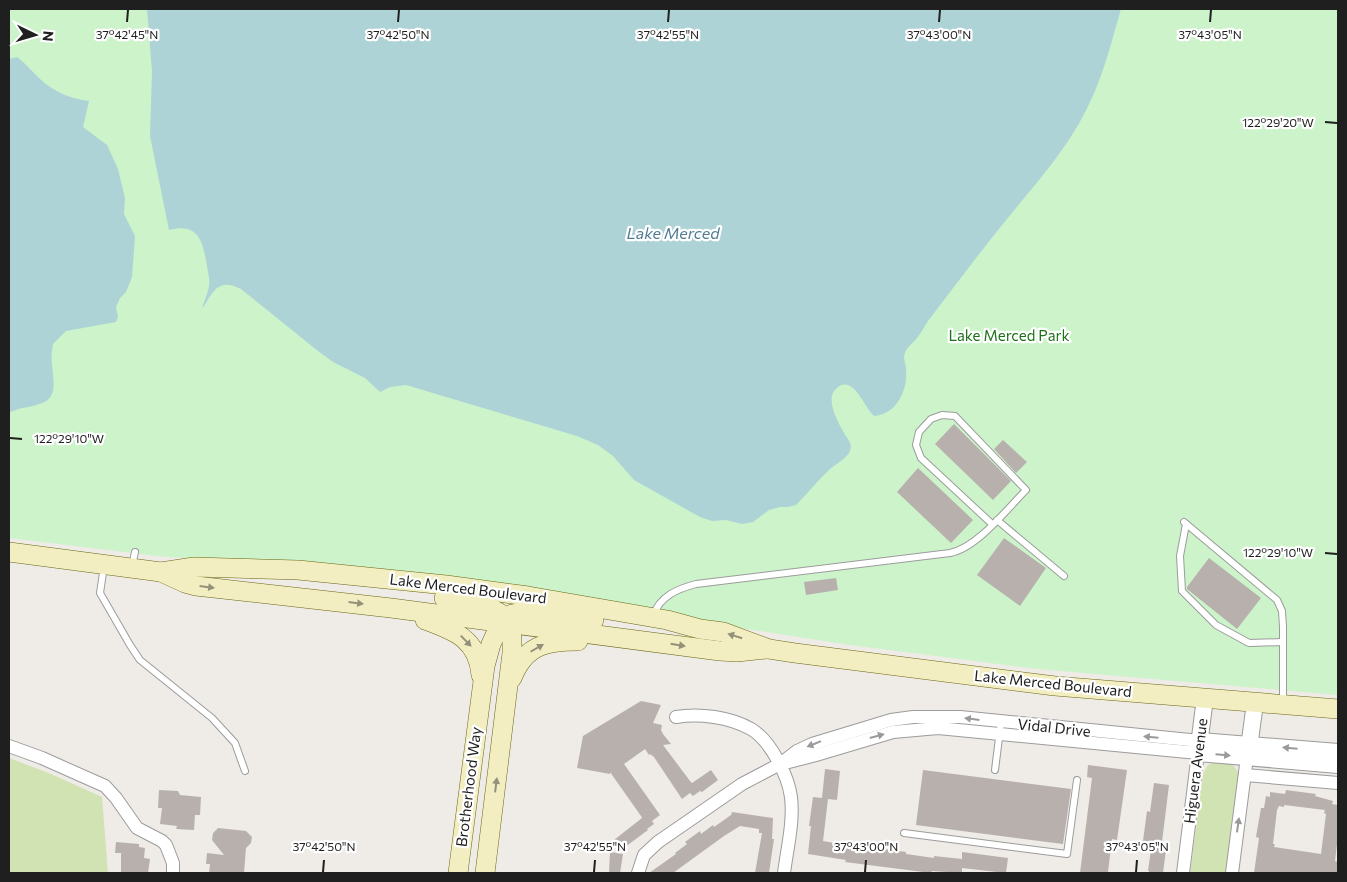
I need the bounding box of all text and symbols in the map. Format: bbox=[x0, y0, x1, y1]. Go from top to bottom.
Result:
north arrow bbox=[10, 10, 60, 60]
text: 37°42'45"N bbox=[96, 27, 158, 41]
text: 37°42'50"N bbox=[366, 27, 430, 41]
text: 37°42'55"N bbox=[637, 27, 699, 41]
text: 37°43'00"N bbox=[907, 27, 971, 41]
text: 37°43'05"N bbox=[1178, 27, 1242, 41]
text: N bbox=[40, 30, 57, 42]
text: 122°29'20"W bbox=[1242, 115, 1314, 129]
water label: Lake Merced bbox=[627, 223, 720, 242]
park label: Lake Merced Park bbox=[948, 326, 1070, 344]
text: 122°29'10"W bbox=[34, 431, 104, 445]
text: 122°29'10"W bbox=[1243, 545, 1313, 559]
street label: Lake Merced Boulevard bbox=[389, 569, 548, 607]
one-way arrow bbox=[199, 583, 215, 591]
one-way arrow bbox=[348, 600, 364, 608]
one-way arrow bbox=[728, 632, 743, 639]
one-way arrow bbox=[460, 635, 472, 647]
one-way arrow bbox=[671, 641, 687, 649]
one-way arrow bbox=[530, 644, 544, 653]
street label: Lake Merced Boulevard bbox=[974, 666, 1133, 700]
street label: Vidal Drive bbox=[1017, 714, 1092, 740]
one-way arrow bbox=[964, 715, 980, 723]
street label: Higuera Avenue bbox=[1180, 717, 1210, 825]
street label: Brotherhood Way bbox=[452, 726, 484, 848]
one-way arrow bbox=[869, 732, 884, 740]
one-way arrow bbox=[1143, 732, 1159, 740]
one-way arrow bbox=[806, 741, 821, 748]
one-way arrow bbox=[1281, 744, 1297, 752]
one-way arrow bbox=[1215, 751, 1231, 759]
one-way arrow bbox=[492, 777, 500, 793]
one-way arrow bbox=[1235, 817, 1243, 833]
text: 37°42'50"N bbox=[292, 839, 356, 853]
text: 37°42'55"N bbox=[564, 839, 626, 853]
text: 37°43'00"N bbox=[834, 839, 898, 853]
text: 37°43'05"N bbox=[1105, 839, 1169, 853]

